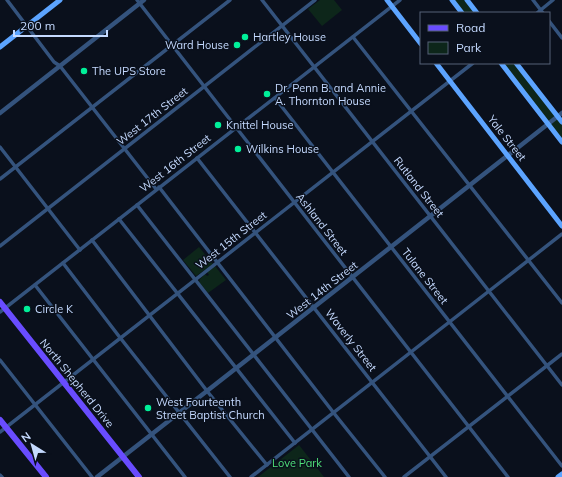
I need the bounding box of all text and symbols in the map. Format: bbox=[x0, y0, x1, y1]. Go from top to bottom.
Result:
scale bar bbox=[14, 12, 107, 38]
legend bbox=[420, 12, 550, 64]
text: 200 m bbox=[20, 18, 55, 33]
text: Road bbox=[456, 20, 485, 35]
place label: Hartley House bbox=[253, 30, 326, 44]
marker: Hartley House bbox=[240, 32, 250, 42]
place label: Ward House bbox=[165, 38, 229, 52]
marker: Ward House bbox=[232, 40, 242, 50]
text: Park bbox=[456, 40, 482, 55]
place label: The UPS Store bbox=[92, 64, 166, 78]
marker: The UPS Store bbox=[79, 66, 89, 76]
place label: Dr. Penn B. and Annie A. Thornton House bbox=[275, 81, 386, 108]
street label: West 17th Street bbox=[114, 84, 190, 148]
marker: Dr. Penn B. and Annie A. Thornton House bbox=[262, 89, 272, 99]
street label: Yale Street bbox=[484, 111, 529, 164]
place label: Knittel House bbox=[226, 118, 294, 132]
marker: Knittel House bbox=[213, 120, 223, 130]
street label: West 16th Street bbox=[137, 131, 213, 195]
place label: Wilkins House bbox=[246, 142, 319, 156]
marker: Wilkins House bbox=[233, 144, 243, 154]
street label: Rutland Street bbox=[391, 154, 447, 220]
street label: Ashland Street bbox=[293, 190, 351, 258]
street label: West 15th Street bbox=[193, 208, 269, 272]
street label: Tulane Street bbox=[399, 245, 451, 307]
street label: West 14th Street bbox=[284, 258, 360, 322]
place label: Circle K bbox=[35, 302, 74, 316]
marker: Circle K bbox=[22, 304, 32, 314]
street label: Waverly Street bbox=[322, 306, 380, 374]
street label: North Shepherd Drive bbox=[37, 336, 117, 430]
place label: West Fourteenth Street Baptist Church bbox=[156, 395, 265, 422]
marker: West Fourteenth Street Baptist Church bbox=[143, 403, 153, 413]
north arrow bbox=[12, 425, 52, 465]
text: N bbox=[18, 429, 34, 445]
park label: Love Park bbox=[272, 456, 322, 470]

